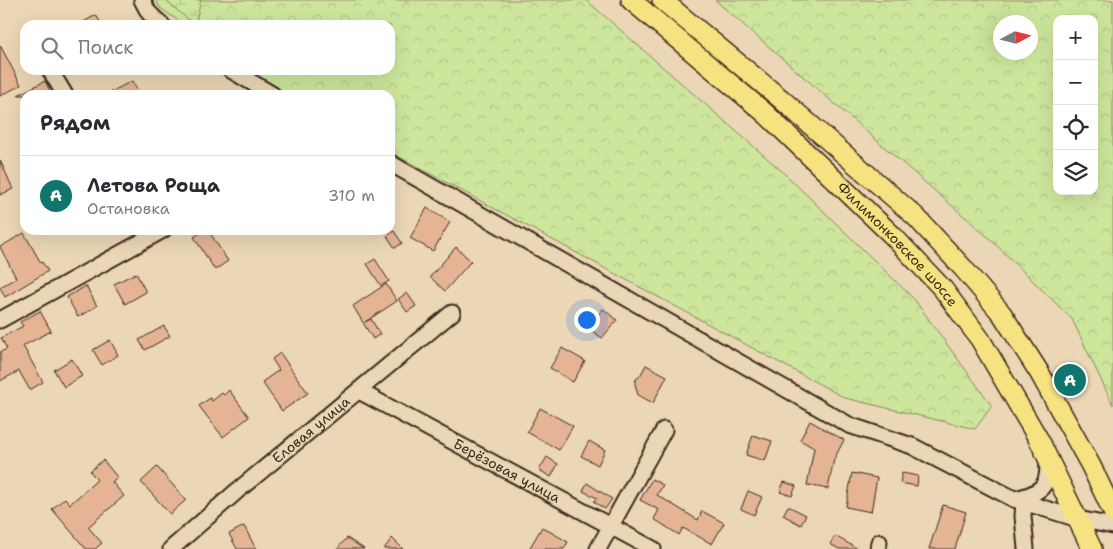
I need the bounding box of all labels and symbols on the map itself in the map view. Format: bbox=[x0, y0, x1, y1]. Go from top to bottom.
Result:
north arrow bbox=[993, 15, 1038, 60]
street label: Филимонковское шоссе bbox=[833, 178, 962, 310]
your location bbox=[574, 307, 600, 333]
pin: A bbox=[1054, 361, 1086, 399]
street label: Еловая улица bbox=[268, 392, 354, 467]
street label: Берёзовая улица bbox=[450, 434, 564, 507]

